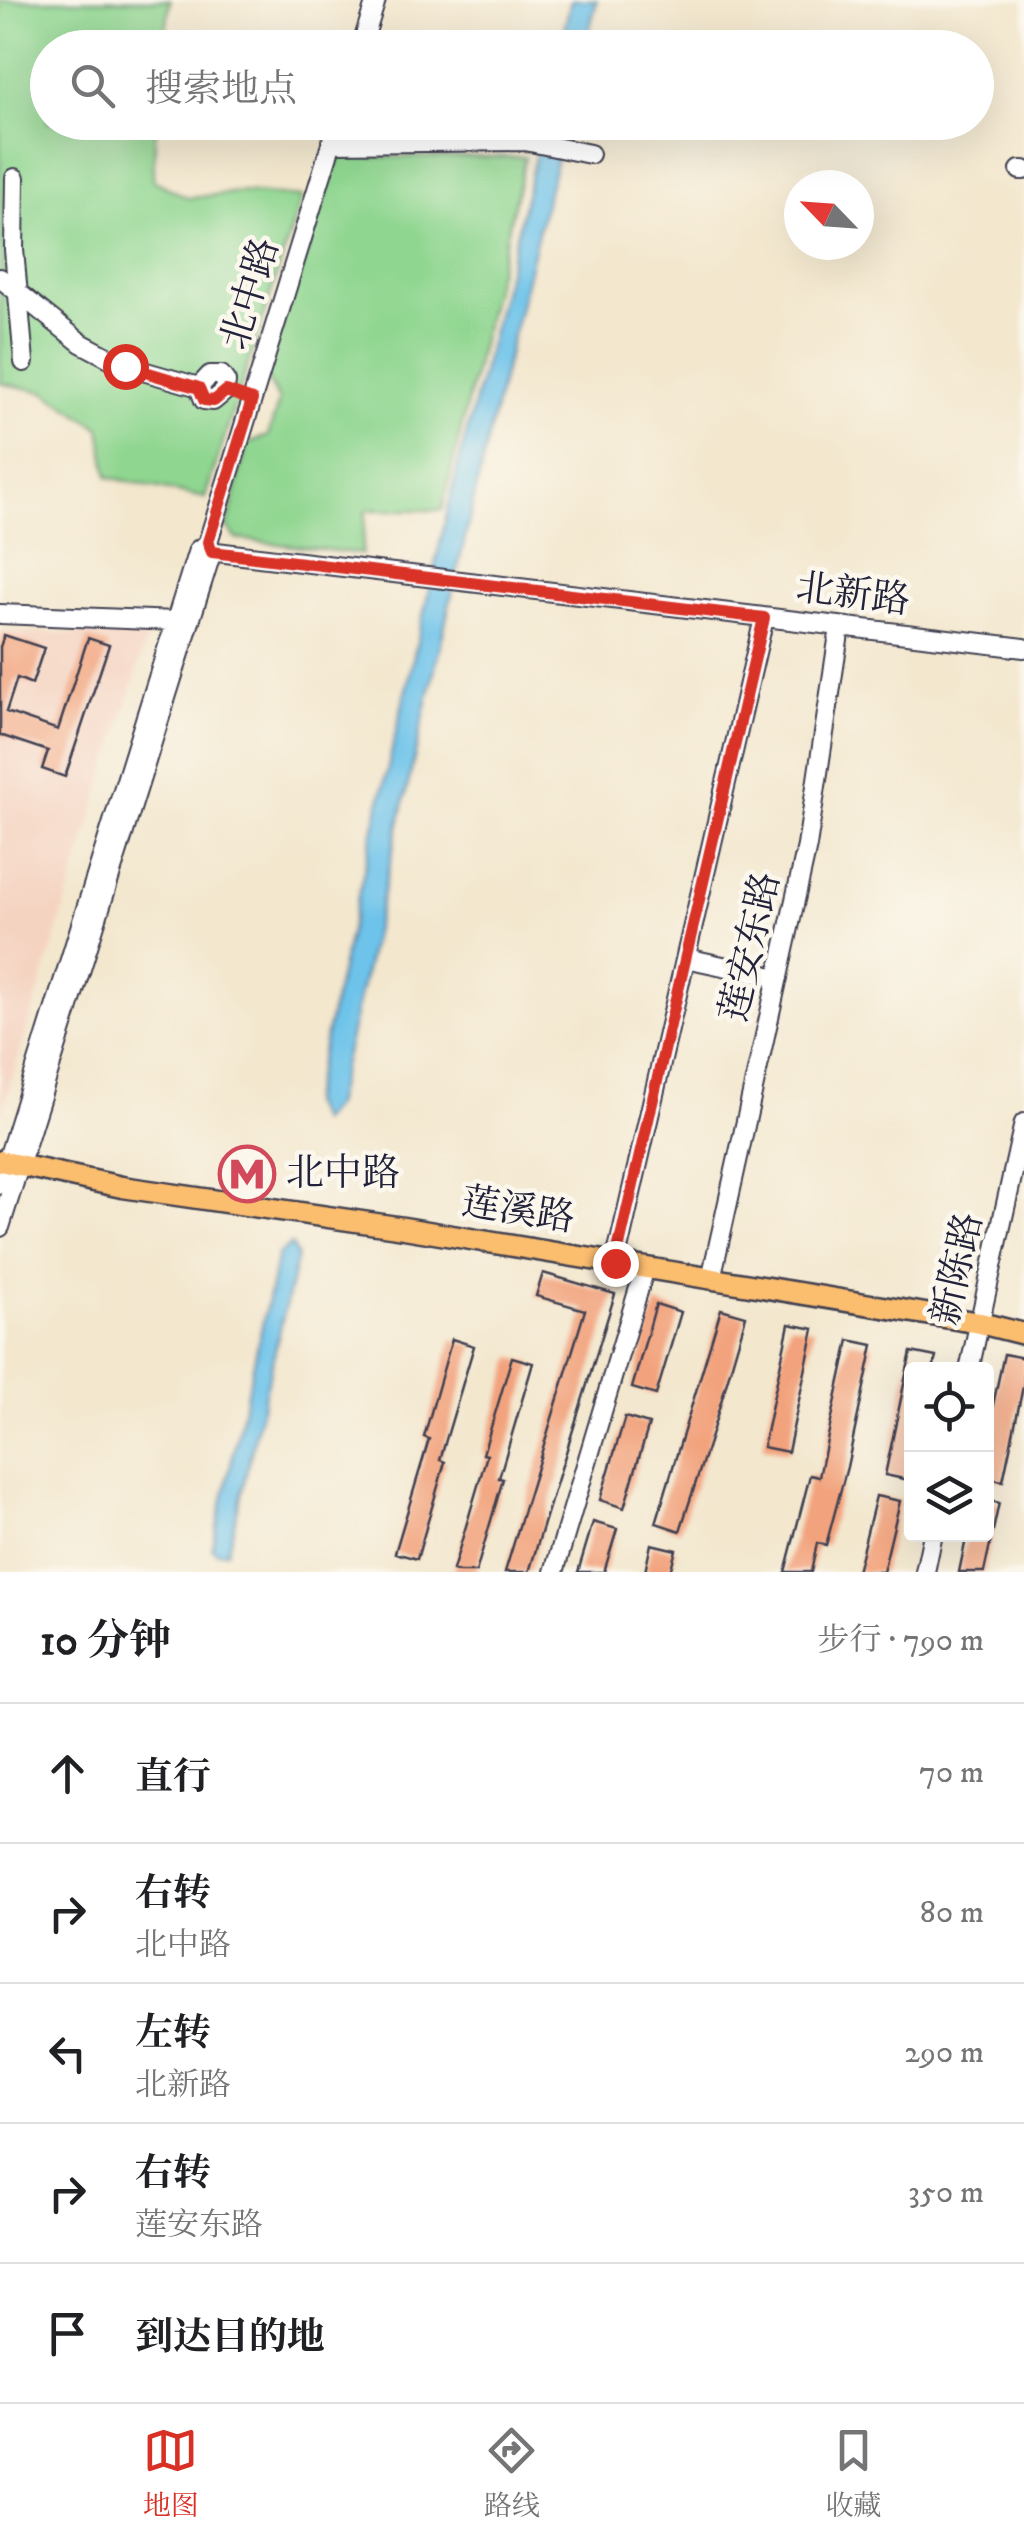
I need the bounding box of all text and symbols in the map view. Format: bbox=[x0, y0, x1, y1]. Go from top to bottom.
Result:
search box bbox=[30, 30, 994, 140]
icon: search bbox=[65, 58, 120, 113]
text: 搜索地点 bbox=[145, 66, 297, 114]
north arrow bbox=[784, 170, 874, 260]
street label: 北中路 bbox=[211, 232, 291, 356]
route start bbox=[103, 344, 149, 390]
street label: 北新路 bbox=[793, 564, 913, 626]
street label: 莲安东路 bbox=[711, 868, 791, 1026]
metro station icon: 北中路 bbox=[217, 1144, 277, 1204]
place label: 北中路 bbox=[286, 1150, 400, 1198]
street label: 莲溪路 bbox=[458, 1178, 578, 1244]
street label: 新陈路 bbox=[922, 1208, 994, 1330]
route end bbox=[593, 1241, 639, 1287]
map controls bbox=[904, 1362, 994, 1542]
button: locate bbox=[904, 1362, 994, 1452]
button: layers bbox=[904, 1452, 994, 1542]
text: 10 分钟 bbox=[40, 1616, 171, 1668]
text: 步行 · 790 m bbox=[818, 1621, 984, 1661]
icon: ahead bbox=[40, 1746, 95, 1801]
text: 70 m bbox=[919, 1753, 984, 1793]
text: 直行 bbox=[135, 1754, 211, 1802]
text: 右转 bbox=[135, 1870, 211, 1918]
icon: right bbox=[40, 1886, 95, 1941]
text: 80 m bbox=[920, 1893, 984, 1933]
text: 北中路 bbox=[135, 1926, 231, 1966]
text: 左转 bbox=[135, 2010, 211, 2058]
icon: left bbox=[40, 2026, 95, 2081]
text: 290 m bbox=[904, 2033, 984, 2073]
text: 北新路 bbox=[135, 2066, 231, 2106]
text: 右转 bbox=[135, 2150, 211, 2198]
icon: right bbox=[40, 2166, 95, 2221]
text: 350 m bbox=[908, 2173, 984, 2213]
text: 莲安东路 bbox=[135, 2206, 263, 2246]
icon: arrive bbox=[40, 2306, 95, 2361]
text: 到达目的地 bbox=[135, 2314, 325, 2362]
tab: 地图 bbox=[143, 2423, 199, 2524]
tab: 路线 bbox=[484, 2423, 540, 2524]
tab: 收藏 bbox=[825, 2423, 881, 2524]

